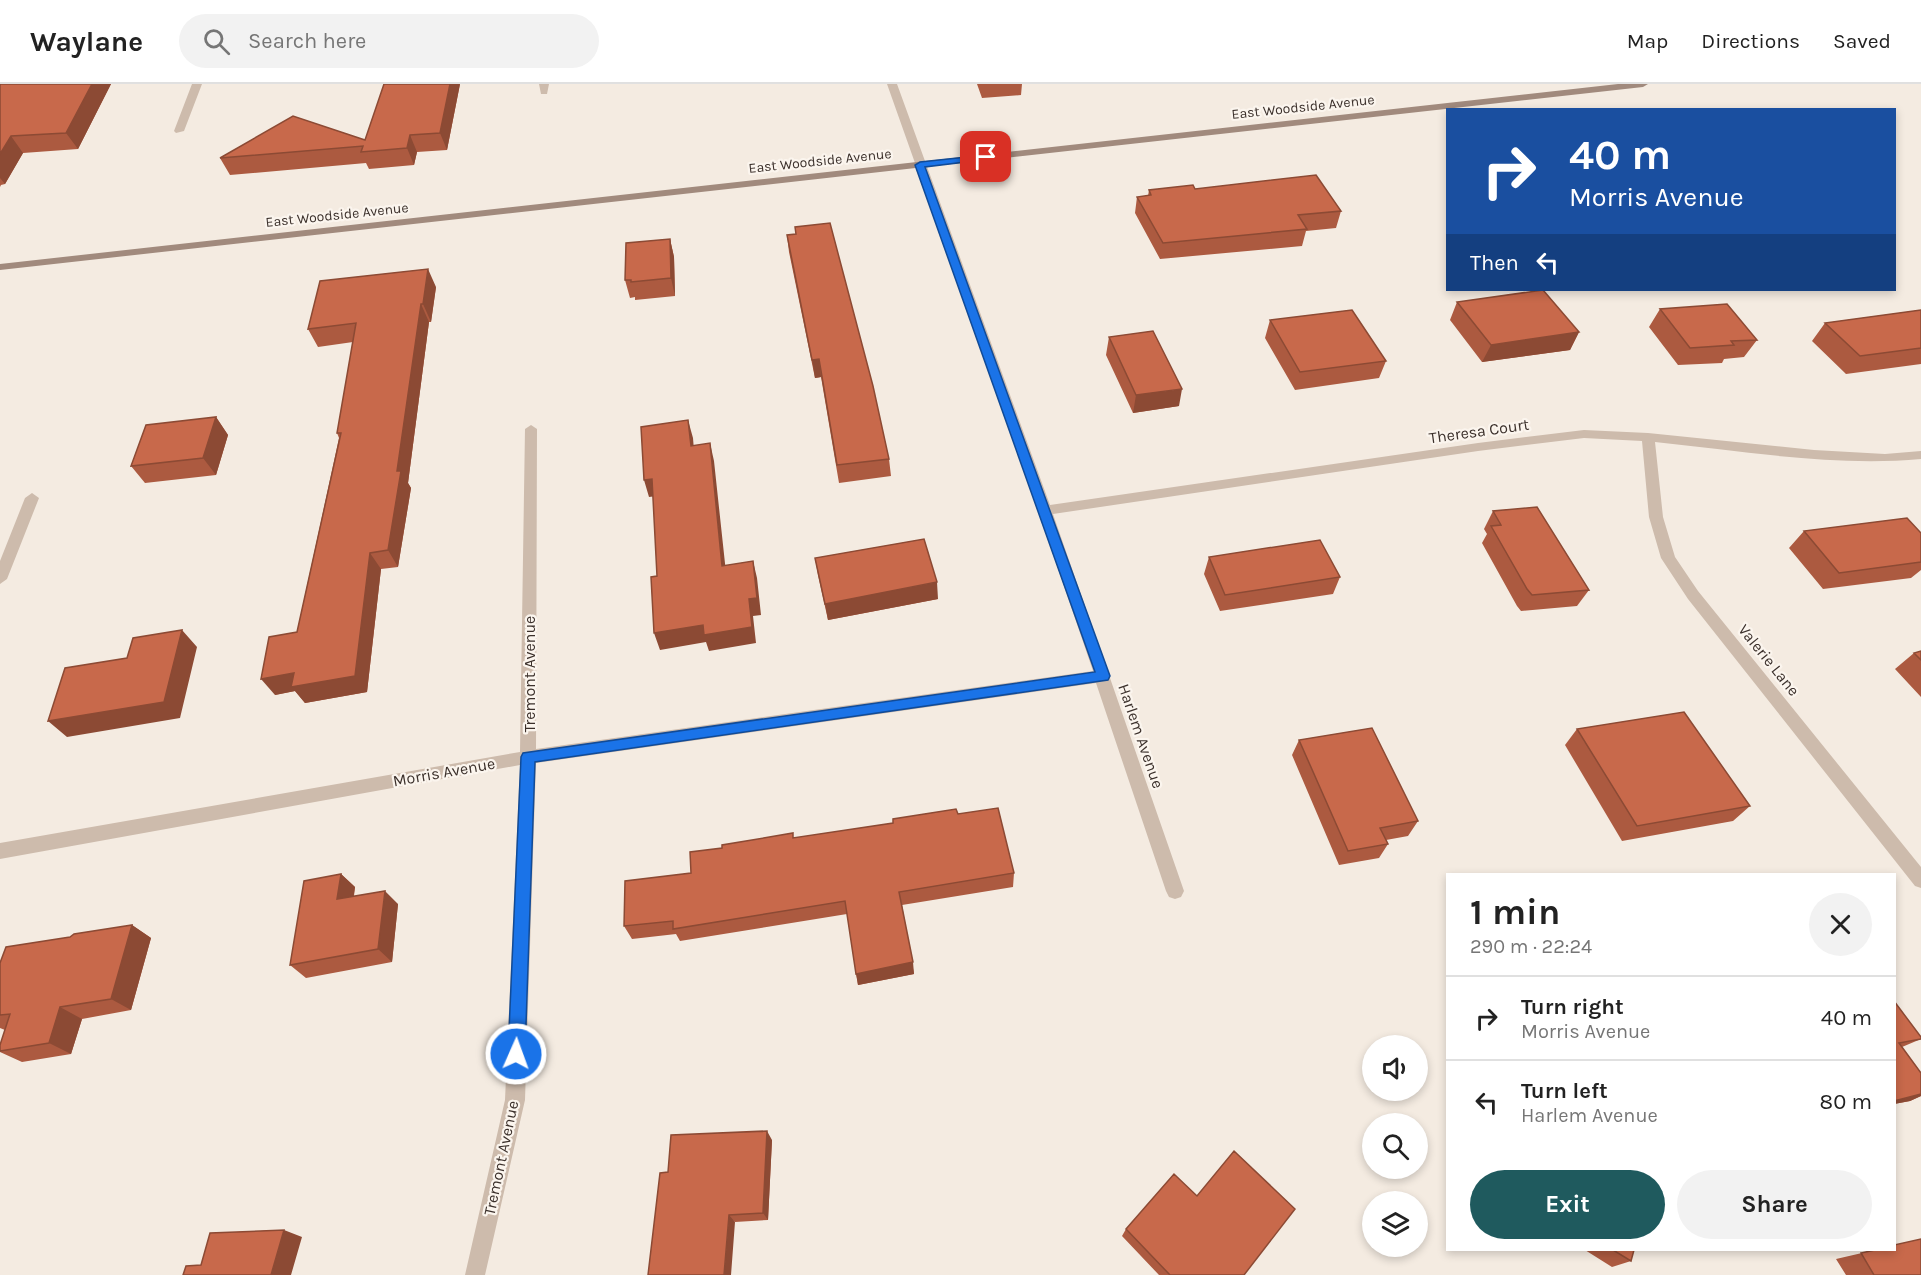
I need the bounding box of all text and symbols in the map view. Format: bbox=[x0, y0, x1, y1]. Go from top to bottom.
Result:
search box bbox=[179, 14, 599, 68]
text: Waylane bbox=[30, 25, 143, 58]
icon: search bbox=[200, 25, 233, 58]
text: Search here bbox=[248, 28, 366, 54]
text: Map bbox=[1627, 29, 1668, 53]
text: Directions bbox=[1701, 29, 1800, 53]
text: Saved bbox=[1833, 29, 1891, 53]
street label: East Woodside Avenue bbox=[1231, 91, 1375, 123]
text: 40 m bbox=[1569, 130, 1671, 180]
pin bbox=[960, 131, 1011, 182]
icon: right bbox=[1470, 132, 1548, 210]
icon: arrive bbox=[969, 140, 1002, 173]
street label: East Woodside Avenue bbox=[748, 145, 892, 177]
text: Morris Avenue bbox=[1569, 181, 1744, 213]
street label: East Woodside Avenue bbox=[265, 199, 409, 231]
icon: left bbox=[1531, 246, 1564, 279]
text: Then bbox=[1470, 250, 1519, 276]
street label: Theresa Court bbox=[1428, 415, 1530, 447]
street label: Tremont Avenue bbox=[520, 616, 539, 732]
street label: Valerie Lane bbox=[1734, 620, 1804, 700]
street label: Harlem Avenue bbox=[1114, 681, 1168, 791]
street label: Morris Avenue bbox=[391, 754, 497, 790]
text: 1 min bbox=[1470, 891, 1560, 933]
button: close bbox=[1809, 893, 1872, 956]
text: 290 m · 22:24 bbox=[1470, 935, 1592, 958]
text: Turn right bbox=[1521, 994, 1624, 1020]
icon: right bbox=[1470, 1002, 1503, 1035]
text: 40 m bbox=[1821, 1005, 1872, 1031]
text: Morris Avenue bbox=[1521, 1020, 1650, 1043]
position arrow bbox=[484, 1022, 548, 1086]
map controls bbox=[1362, 1035, 1428, 1257]
button: sound bbox=[1362, 1035, 1428, 1101]
text: Turn left bbox=[1521, 1078, 1608, 1104]
icon: left bbox=[1470, 1086, 1503, 1119]
text: 80 m bbox=[1820, 1089, 1872, 1115]
street label: Tremont Avenue bbox=[480, 1099, 522, 1217]
text: Harlem Avenue bbox=[1521, 1104, 1658, 1127]
button: search bbox=[1362, 1113, 1428, 1179]
button: Exit bbox=[1470, 1170, 1665, 1239]
button: Share bbox=[1677, 1170, 1872, 1239]
button: layers bbox=[1362, 1191, 1428, 1257]

